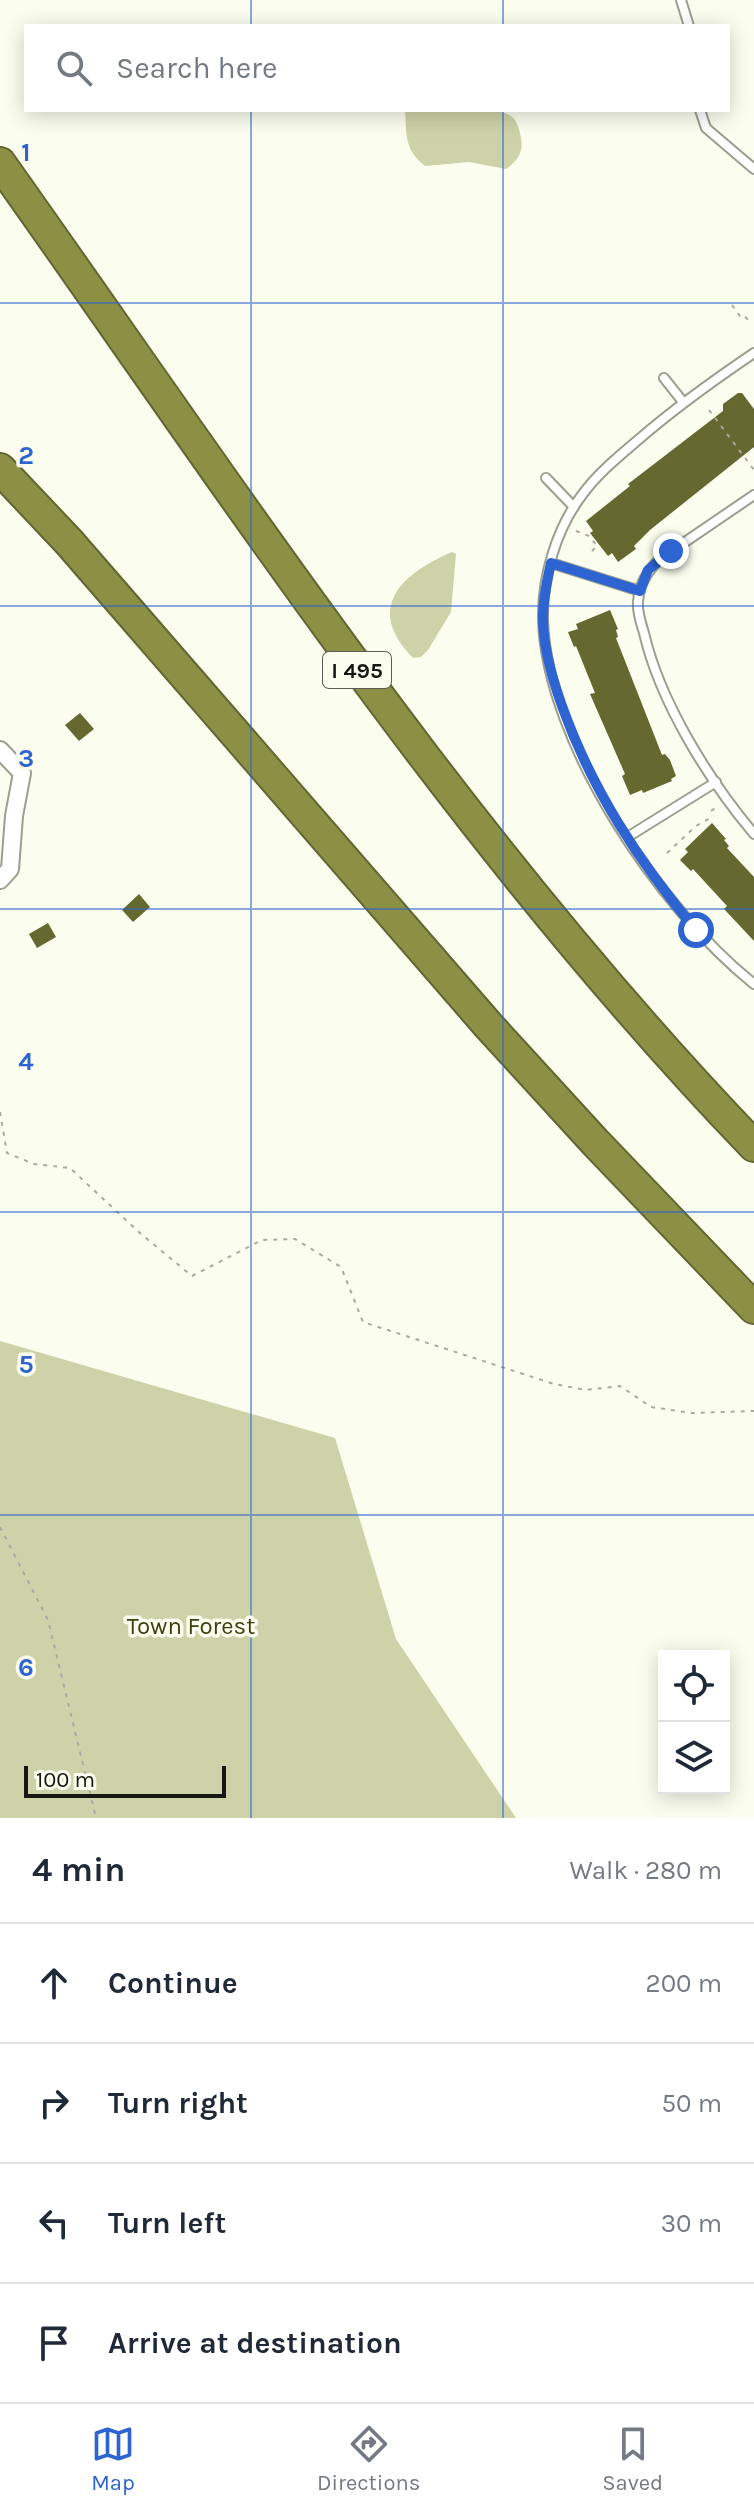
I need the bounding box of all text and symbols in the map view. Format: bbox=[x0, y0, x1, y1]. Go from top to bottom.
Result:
search box bbox=[24, 24, 730, 112]
icon: search bbox=[52, 46, 96, 90]
text: Search here bbox=[116, 50, 277, 86]
text: 1 bbox=[21, 137, 31, 168]
text: 2 bbox=[18, 440, 34, 471]
route end bbox=[653, 533, 689, 569]
road number: I 495 bbox=[323, 652, 391, 688]
text: 3 bbox=[18, 743, 34, 774]
route start bbox=[678, 912, 714, 948]
text: 4 bbox=[18, 1046, 34, 1077]
text: 5 bbox=[18, 1349, 34, 1380]
park label: Town Forest bbox=[127, 1612, 255, 1640]
map controls bbox=[658, 1650, 730, 1794]
button: locate bbox=[658, 1650, 730, 1722]
text: 6 bbox=[18, 1652, 34, 1683]
button: layers bbox=[658, 1722, 730, 1794]
scale bar bbox=[24, 1762, 226, 1798]
text: 100 m bbox=[36, 1767, 95, 1793]
text: 4 min bbox=[32, 1850, 125, 1890]
text: Walk · 280 m bbox=[569, 1855, 722, 1886]
icon: ahead bbox=[32, 1961, 76, 2005]
text: Continue bbox=[108, 1965, 238, 2001]
text: 200 m bbox=[646, 1968, 722, 1999]
icon: right bbox=[32, 2081, 76, 2125]
text: Turn right bbox=[108, 2085, 248, 2121]
text: 50 m bbox=[661, 2088, 722, 2119]
icon: left bbox=[32, 2201, 76, 2245]
text: Turn left bbox=[108, 2205, 226, 2241]
text: 30 m bbox=[661, 2208, 722, 2239]
icon: arrive bbox=[32, 2321, 76, 2365]
text: Arrive at destination bbox=[108, 2325, 402, 2361]
tab: Map bbox=[91, 2422, 135, 2496]
tab: Directions bbox=[317, 2422, 420, 2496]
tab: Saved bbox=[602, 2422, 663, 2496]

